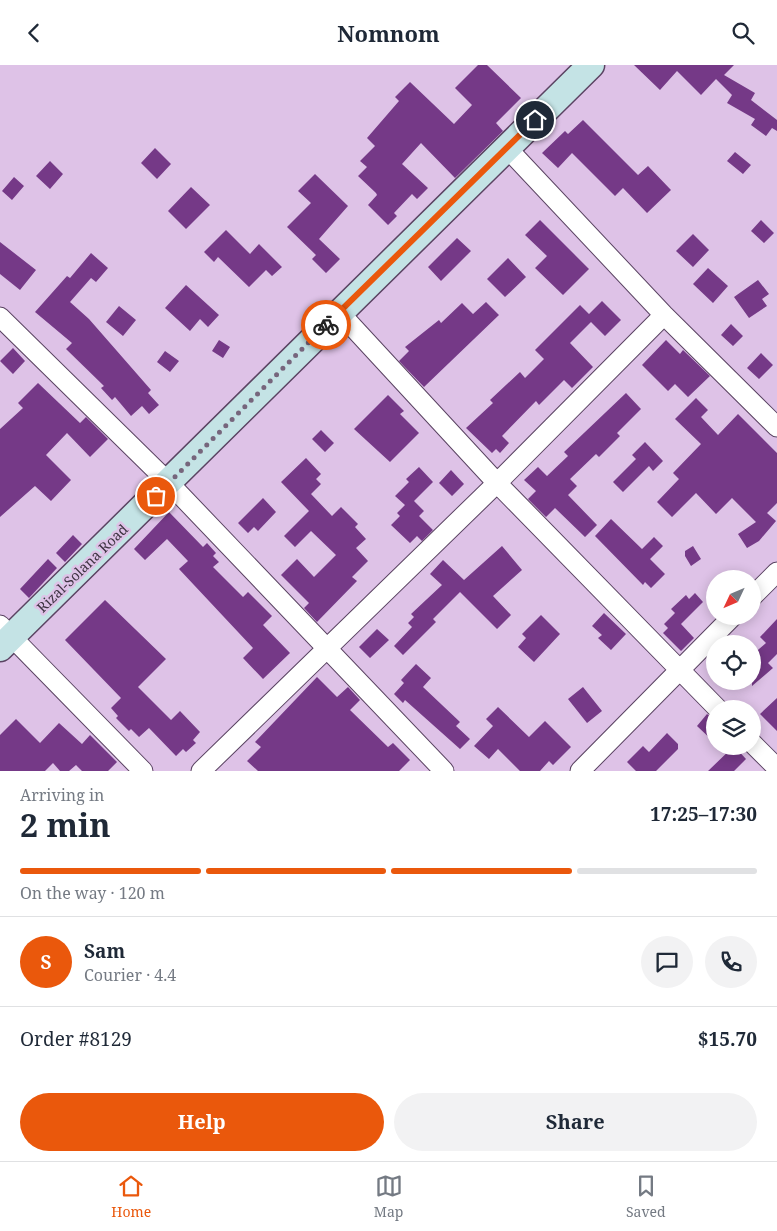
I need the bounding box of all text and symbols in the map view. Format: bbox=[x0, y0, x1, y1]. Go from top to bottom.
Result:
text: Nomnom bbox=[337, 18, 440, 48]
icon: back bbox=[20, 19, 48, 47]
icon: search bbox=[729, 19, 757, 47]
pin bbox=[514, 99, 556, 141]
icon: home bbox=[521, 106, 549, 134]
courier bbox=[301, 300, 351, 350]
icon: bike bbox=[312, 311, 340, 339]
pin bbox=[135, 475, 177, 517]
icon: bag bbox=[142, 482, 170, 510]
street label: Rizal-Solana Road bbox=[32, 519, 132, 616]
north arrow bbox=[706, 570, 761, 625]
map controls bbox=[706, 570, 761, 755]
button: locate bbox=[706, 635, 761, 690]
button: layers bbox=[706, 700, 761, 755]
text: Arriving in bbox=[20, 784, 104, 806]
text: 17:25–17:30 bbox=[650, 801, 757, 827]
text: 2 min bbox=[20, 803, 111, 846]
text: On the way · 120 m bbox=[20, 882, 165, 904]
button: chat bbox=[641, 936, 693, 988]
button: phone bbox=[705, 936, 757, 988]
text: Sam bbox=[84, 938, 125, 964]
text: S bbox=[40, 949, 52, 975]
text: Courier · 4.4 bbox=[84, 964, 176, 986]
text: Order #8129 bbox=[20, 1026, 132, 1052]
text: $15.70 bbox=[698, 1026, 757, 1052]
button: Help bbox=[20, 1093, 384, 1151]
button: Share bbox=[394, 1093, 757, 1151]
tab: Home bbox=[111, 1172, 151, 1221]
tab: Map bbox=[374, 1172, 403, 1221]
tab: Saved bbox=[626, 1172, 666, 1221]

